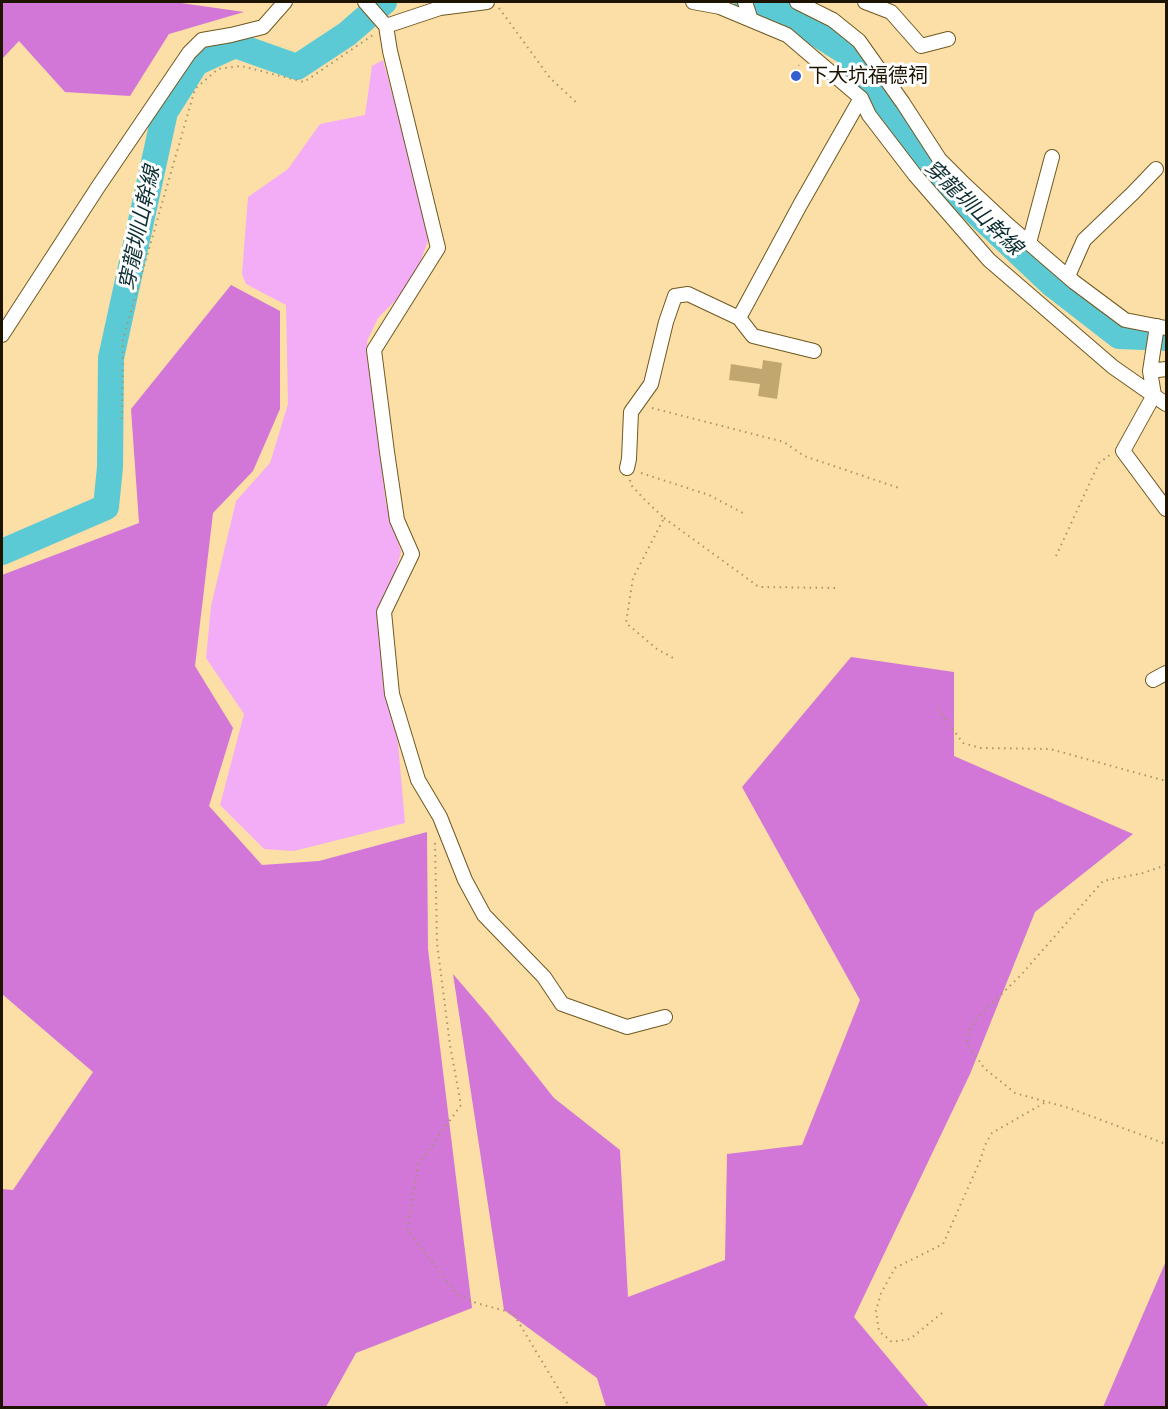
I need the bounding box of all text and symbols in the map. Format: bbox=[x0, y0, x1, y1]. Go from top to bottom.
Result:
place label: 下大坑福德祠 bbox=[808, 64, 928, 88]
marker: 下大坑福德祠 bbox=[789, 69, 803, 83]
water label: 穿龍圳山幹線 bbox=[919, 155, 1027, 261]
water label: 穿龍圳山幹線 bbox=[115, 164, 165, 292]

